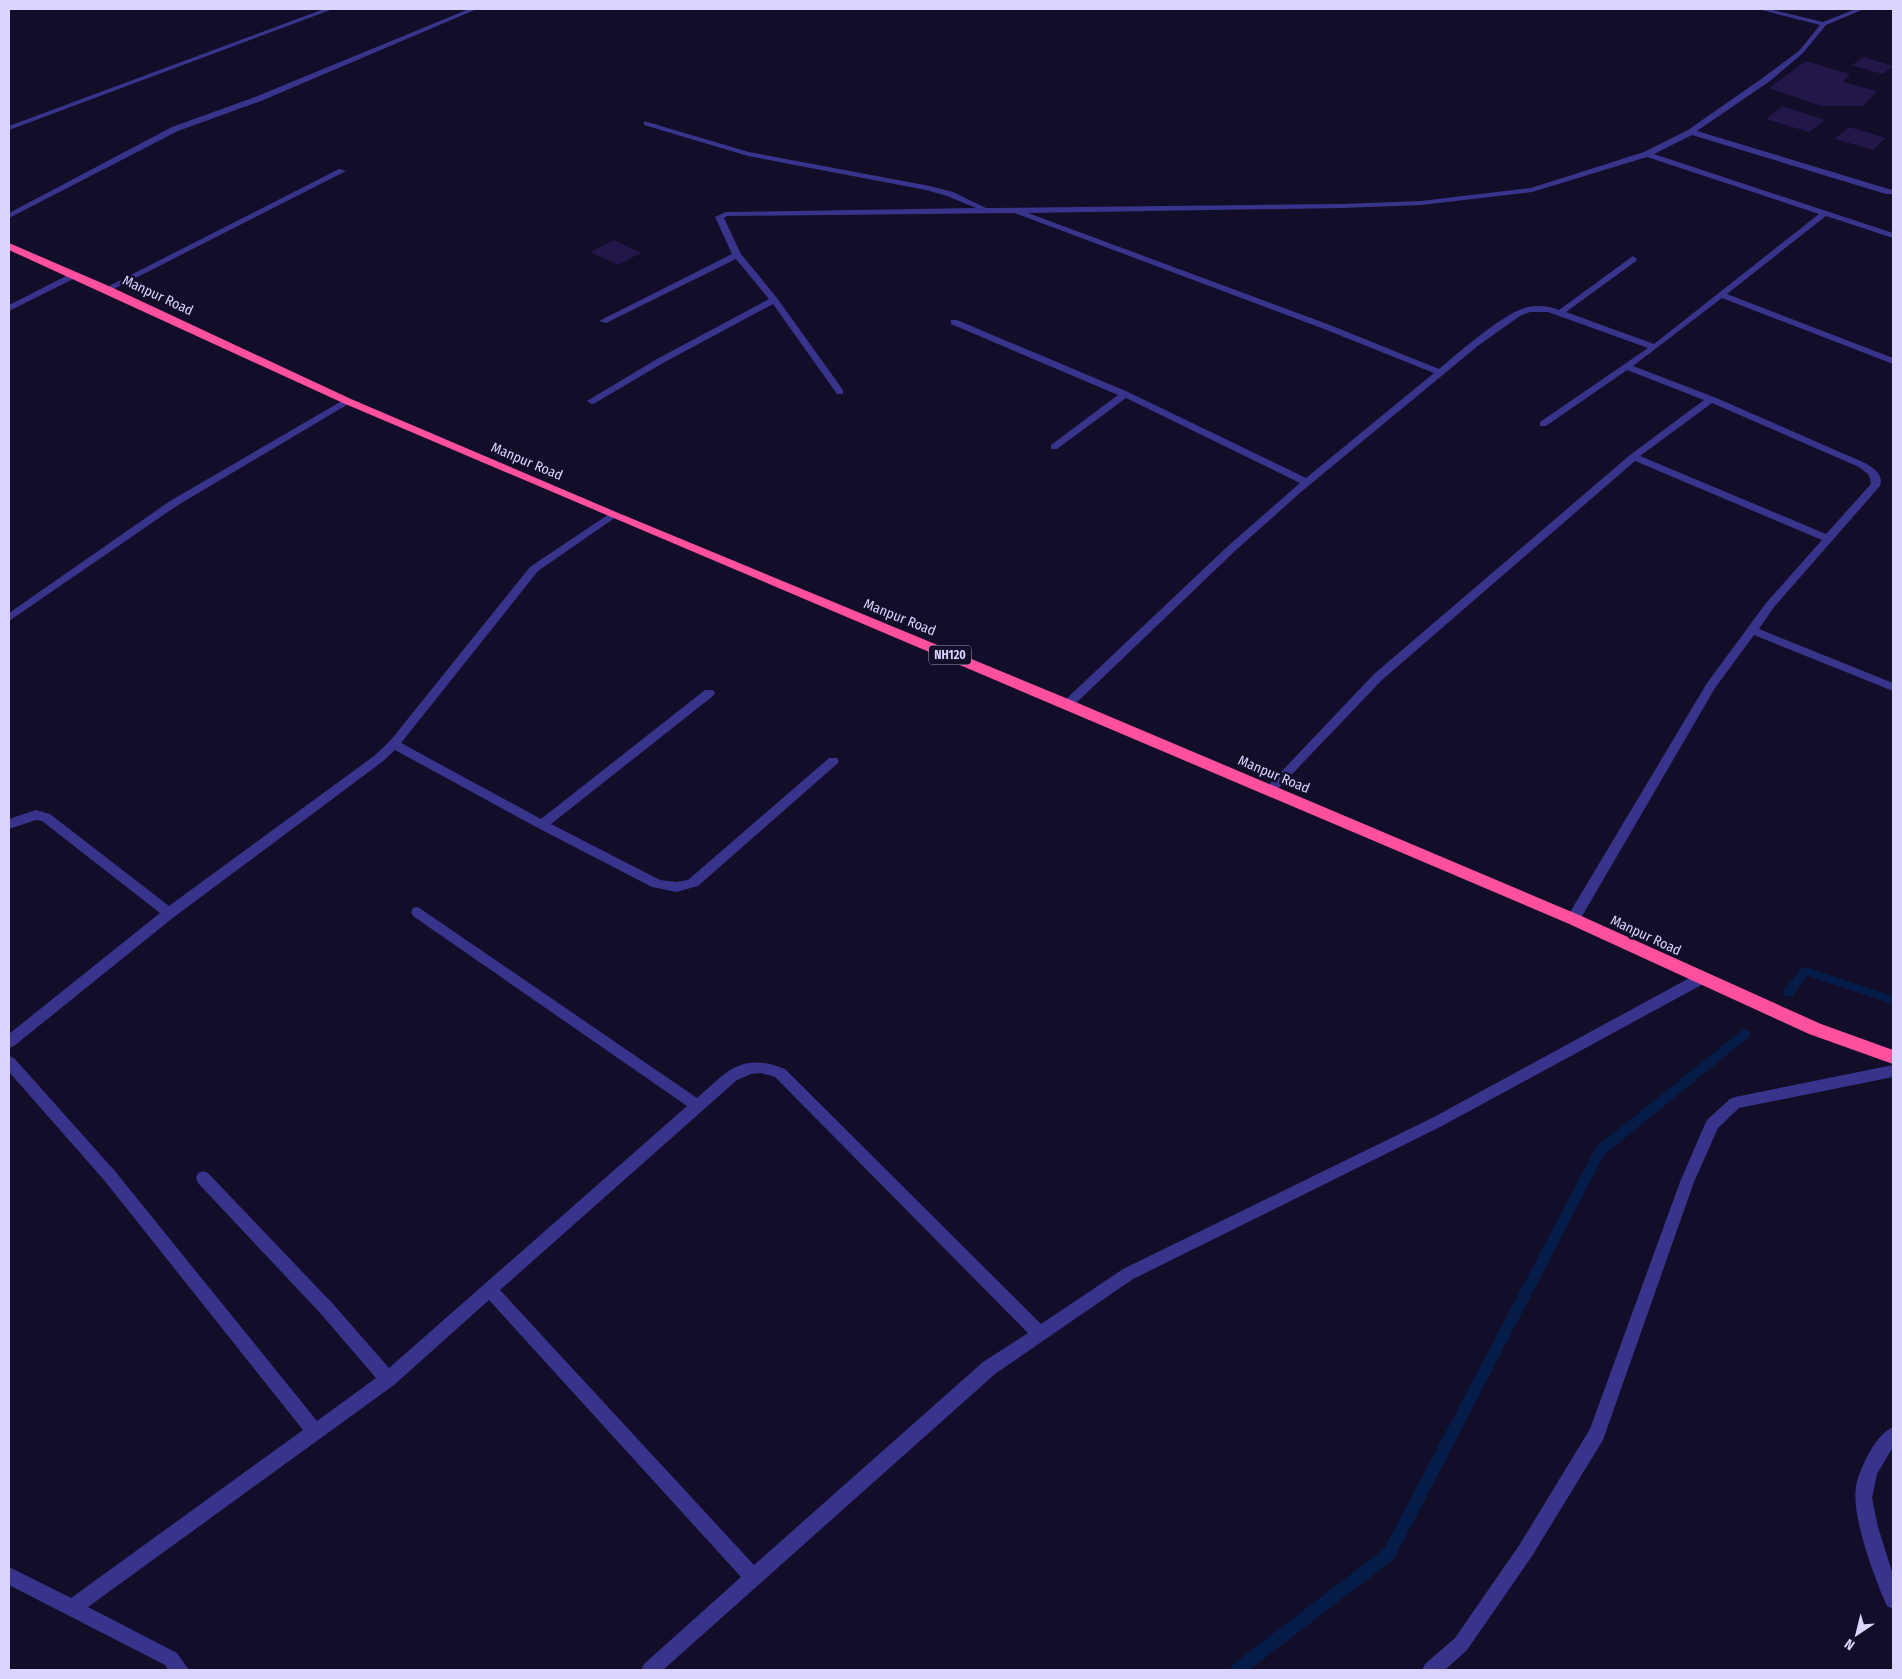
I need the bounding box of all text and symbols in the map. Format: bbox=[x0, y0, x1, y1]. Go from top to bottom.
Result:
street label: Manpur Road bbox=[120, 272, 196, 319]
street label: Manpur Road bbox=[488, 439, 565, 484]
street label: Manpur Road bbox=[861, 595, 938, 640]
road number: NH120 bbox=[929, 646, 971, 664]
street label: Manpur Road bbox=[1235, 752, 1312, 797]
street label: Manpur Road bbox=[1608, 912, 1684, 959]
north arrow bbox=[1832, 1609, 1882, 1659]
text: N bbox=[1842, 1635, 1858, 1654]

